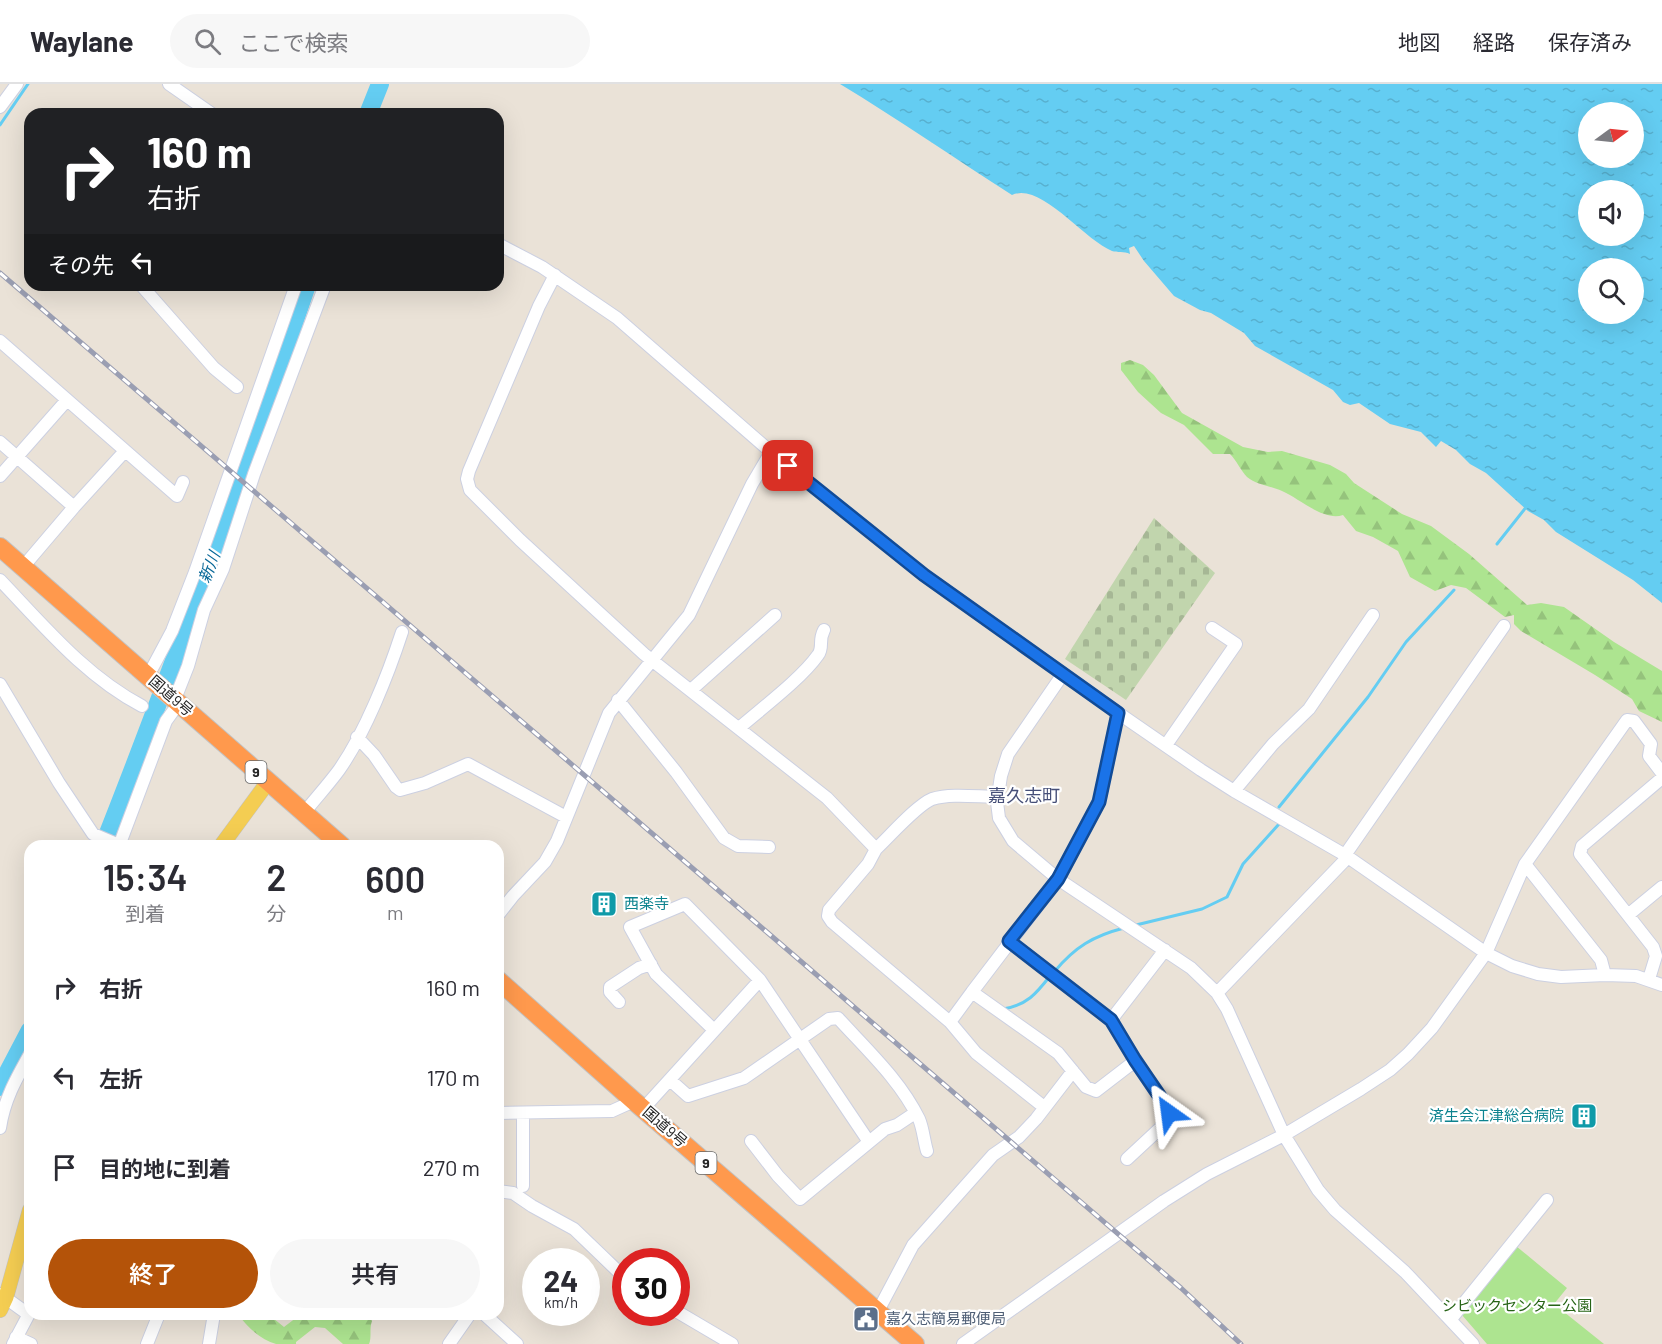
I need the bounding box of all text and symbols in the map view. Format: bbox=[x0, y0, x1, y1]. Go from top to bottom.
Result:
search box bbox=[170, 14, 590, 68]
text: Waylane bbox=[30, 24, 134, 58]
icon: search bbox=[191, 25, 224, 58]
text: ここで検索 bbox=[239, 29, 349, 55]
text: 地図 bbox=[1398, 29, 1440, 54]
text: 経路 bbox=[1473, 29, 1515, 54]
text: 保存済み bbox=[1548, 29, 1632, 54]
north arrow bbox=[1578, 102, 1644, 168]
map controls bbox=[1578, 102, 1644, 324]
text: 160 m bbox=[147, 126, 252, 176]
icon: right bbox=[48, 132, 126, 210]
button: sound bbox=[1578, 180, 1644, 246]
text: 右折 bbox=[147, 181, 201, 213]
icon: left bbox=[126, 246, 159, 279]
text: その先 bbox=[48, 251, 114, 277]
button: search bbox=[1578, 258, 1644, 324]
pin bbox=[762, 440, 813, 491]
icon: arrive bbox=[771, 449, 804, 482]
water label: 新川 bbox=[194, 547, 224, 585]
street label: 国道9号 bbox=[146, 671, 197, 719]
road number: 9 bbox=[246, 761, 266, 783]
district label: 嘉久志町 bbox=[988, 784, 1060, 806]
text: 15:34 bbox=[103, 855, 188, 898]
text: 2 bbox=[266, 855, 286, 898]
text: 600 bbox=[365, 857, 425, 900]
building icon: 西楽寺 bbox=[589, 889, 619, 919]
place label: 西楽寺 bbox=[624, 894, 669, 912]
text: m bbox=[387, 900, 403, 924]
text: 到着 bbox=[125, 901, 165, 925]
text: 分 bbox=[266, 901, 286, 925]
icon: right bbox=[48, 971, 81, 1004]
text: 160 m bbox=[426, 974, 480, 1000]
text: 右折 bbox=[99, 975, 143, 1001]
icon: left bbox=[48, 1061, 81, 1094]
text: 170 m bbox=[427, 1064, 480, 1090]
text: 左折 bbox=[99, 1065, 143, 1091]
position arrow bbox=[1137, 1081, 1201, 1145]
building icon: 済生会江津総合病院 bbox=[1569, 1101, 1599, 1131]
street label: 国道9号 bbox=[640, 1102, 691, 1150]
place label: 済生会江津総合病院 bbox=[1429, 1106, 1564, 1124]
icon: arrive bbox=[48, 1151, 81, 1184]
road number: 9 bbox=[696, 1152, 716, 1174]
text: 270 m bbox=[423, 1154, 480, 1180]
text: 目的地に到着 bbox=[99, 1155, 231, 1181]
button: 終了 bbox=[48, 1239, 258, 1308]
button: 共有 bbox=[270, 1239, 480, 1308]
speed limit sign: 30 bbox=[612, 1248, 690, 1326]
text: 24 bbox=[544, 1262, 578, 1298]
text: km/h bbox=[544, 1293, 578, 1311]
park label: シビックセンター公園 bbox=[1442, 1296, 1592, 1314]
public building icon: 嘉久志簡易郵便局 bbox=[851, 1304, 881, 1334]
place label: 嘉久志簡易郵便局 bbox=[886, 1309, 1006, 1327]

